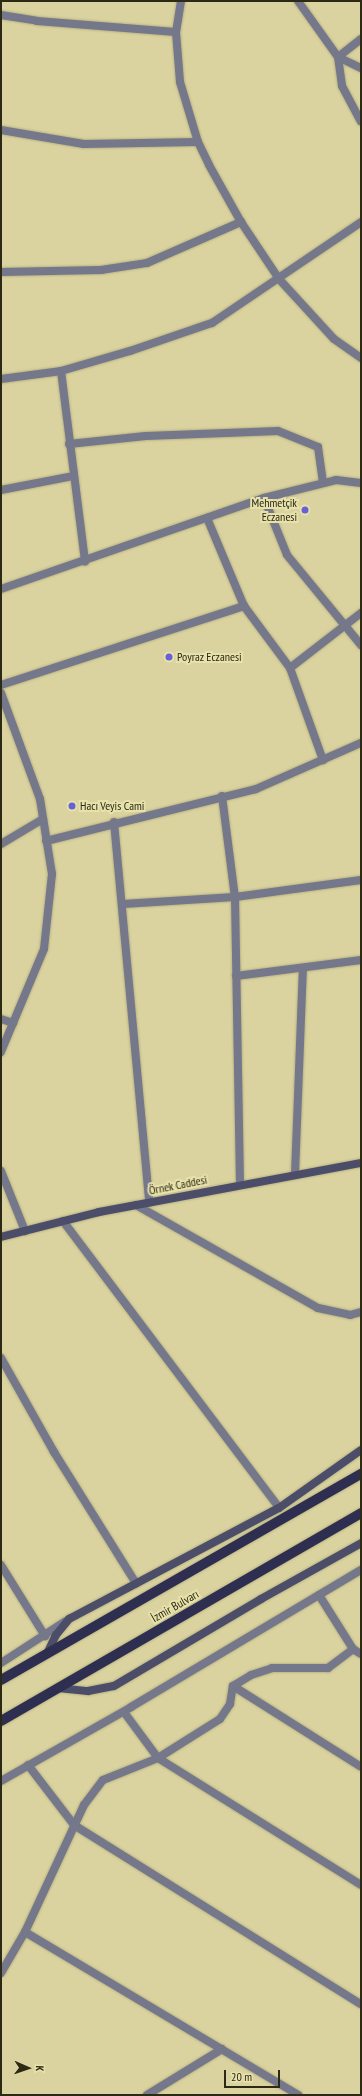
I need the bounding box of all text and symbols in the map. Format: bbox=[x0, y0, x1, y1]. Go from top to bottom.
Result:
place label: Mehmetçik Eczanesi bbox=[252, 496, 297, 524]
marker: Mehmetçik Eczanesi bbox=[300, 505, 310, 515]
place label: Poyraz Eczanesi bbox=[177, 650, 242, 664]
marker: Poyraz Eczanesi bbox=[164, 652, 174, 662]
place label: Hacı Veyis Cami bbox=[80, 799, 145, 813]
marker: Hacı Veyis Cami bbox=[67, 801, 77, 811]
street label: Örnek Caddesi bbox=[147, 1172, 209, 1198]
street label: İzmir Bulvarı bbox=[149, 1587, 201, 1625]
north arrow bbox=[8, 2048, 48, 2088]
scale bar bbox=[226, 2062, 282, 2088]
text: K bbox=[33, 2065, 47, 2072]
text: 20 m bbox=[231, 2069, 252, 2084]

